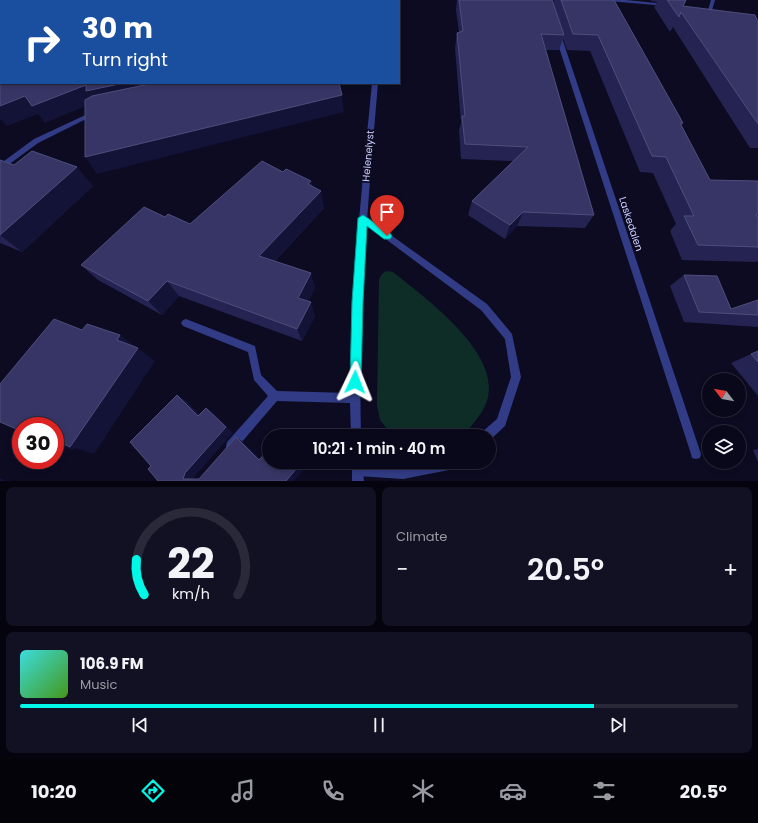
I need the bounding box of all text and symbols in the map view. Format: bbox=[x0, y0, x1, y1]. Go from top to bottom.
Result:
text: 30 m bbox=[82, 9, 153, 48]
icon: right bbox=[16, 16, 68, 68]
text: Turn right bbox=[82, 47, 168, 72]
street label: Helenelyst bbox=[358, 129, 378, 182]
pin bbox=[370, 195, 404, 236]
street label: Laskedalen bbox=[615, 195, 647, 253]
icon: arrive bbox=[376, 201, 398, 223]
position arrow bbox=[334, 361, 376, 403]
north arrow bbox=[702, 373, 746, 417]
map controls bbox=[702, 373, 746, 469]
speed limit sign: 30 bbox=[12, 417, 64, 469]
button: layers bbox=[702, 425, 746, 469]
text: 10:21 · 1 min · 40 m bbox=[312, 438, 446, 459]
text: Climate bbox=[396, 527, 447, 546]
text: 22 bbox=[167, 533, 215, 592]
text: 20.5° bbox=[527, 548, 604, 591]
text: − bbox=[396, 554, 408, 585]
text: + bbox=[723, 554, 738, 585]
text: km/h bbox=[172, 583, 210, 603]
text: 106.9 FM bbox=[80, 653, 144, 674]
text: Music bbox=[80, 675, 117, 694]
icon: previous bbox=[129, 714, 151, 736]
icon: pause bbox=[368, 714, 390, 736]
icon: next bbox=[607, 714, 629, 736]
icon: directions bbox=[139, 777, 167, 805]
icon: music bbox=[229, 777, 257, 805]
icon: phone bbox=[319, 777, 347, 805]
icon: climate bbox=[409, 777, 437, 805]
icon: car bbox=[499, 777, 527, 805]
icon: filters bbox=[590, 777, 618, 805]
text: 10:20 bbox=[31, 779, 77, 804]
text: 20.5° bbox=[680, 779, 727, 804]

